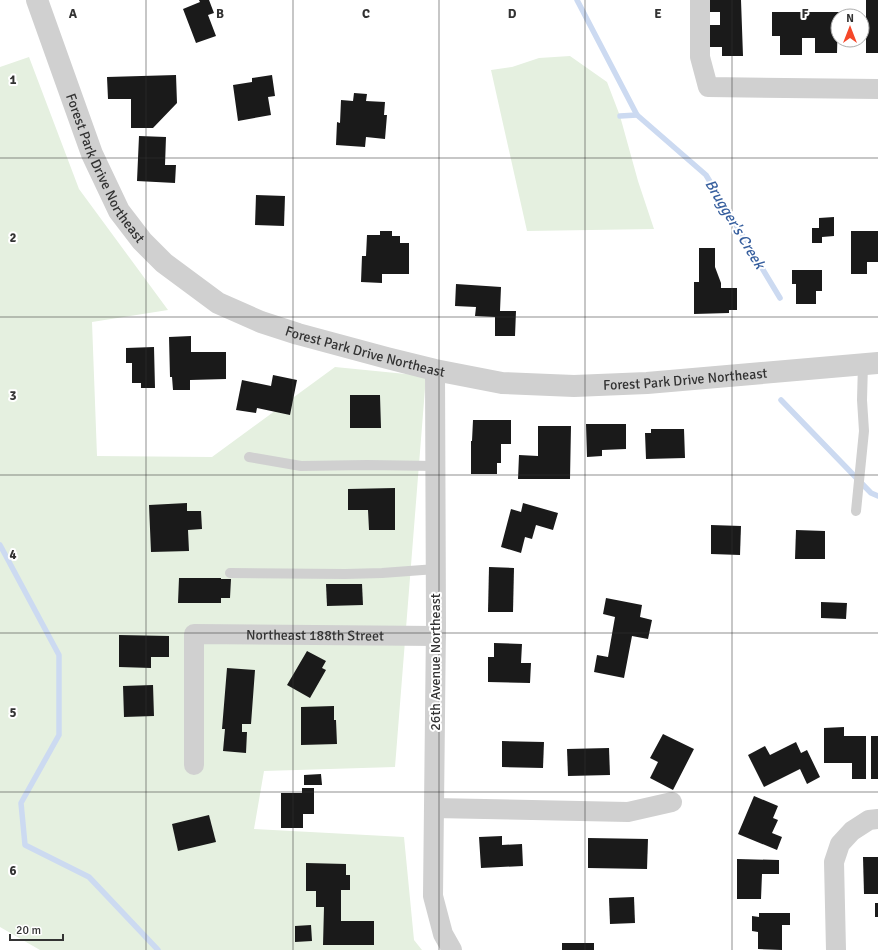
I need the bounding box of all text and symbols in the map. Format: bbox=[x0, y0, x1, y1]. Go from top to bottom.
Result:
text: A bbox=[69, 6, 78, 22]
text: B bbox=[216, 6, 224, 22]
text: C bbox=[362, 6, 370, 22]
text: D bbox=[508, 6, 517, 22]
text: E bbox=[654, 6, 662, 22]
text: F bbox=[802, 6, 809, 22]
north arrow bbox=[830, 8, 870, 48]
text: N bbox=[846, 12, 854, 25]
text: 1 bbox=[9, 72, 17, 88]
street label: Forest Park Drive Northeast bbox=[62, 91, 148, 246]
water label: Brugger's Creek bbox=[701, 176, 770, 273]
text: 2 bbox=[9, 230, 17, 246]
street label: Forest Park Drive Northeast bbox=[283, 322, 446, 381]
street label: Forest Park Drive Northeast bbox=[603, 365, 768, 394]
text: 3 bbox=[9, 388, 17, 404]
text: 4 bbox=[9, 547, 17, 563]
street label: 26th Avenue Northeast bbox=[427, 593, 444, 731]
street label: Northeast 188th Street bbox=[246, 626, 384, 645]
text: 5 bbox=[9, 705, 17, 721]
text: 6 bbox=[9, 863, 17, 879]
scale bar bbox=[10, 916, 63, 942]
text: 20 m bbox=[16, 923, 41, 938]

